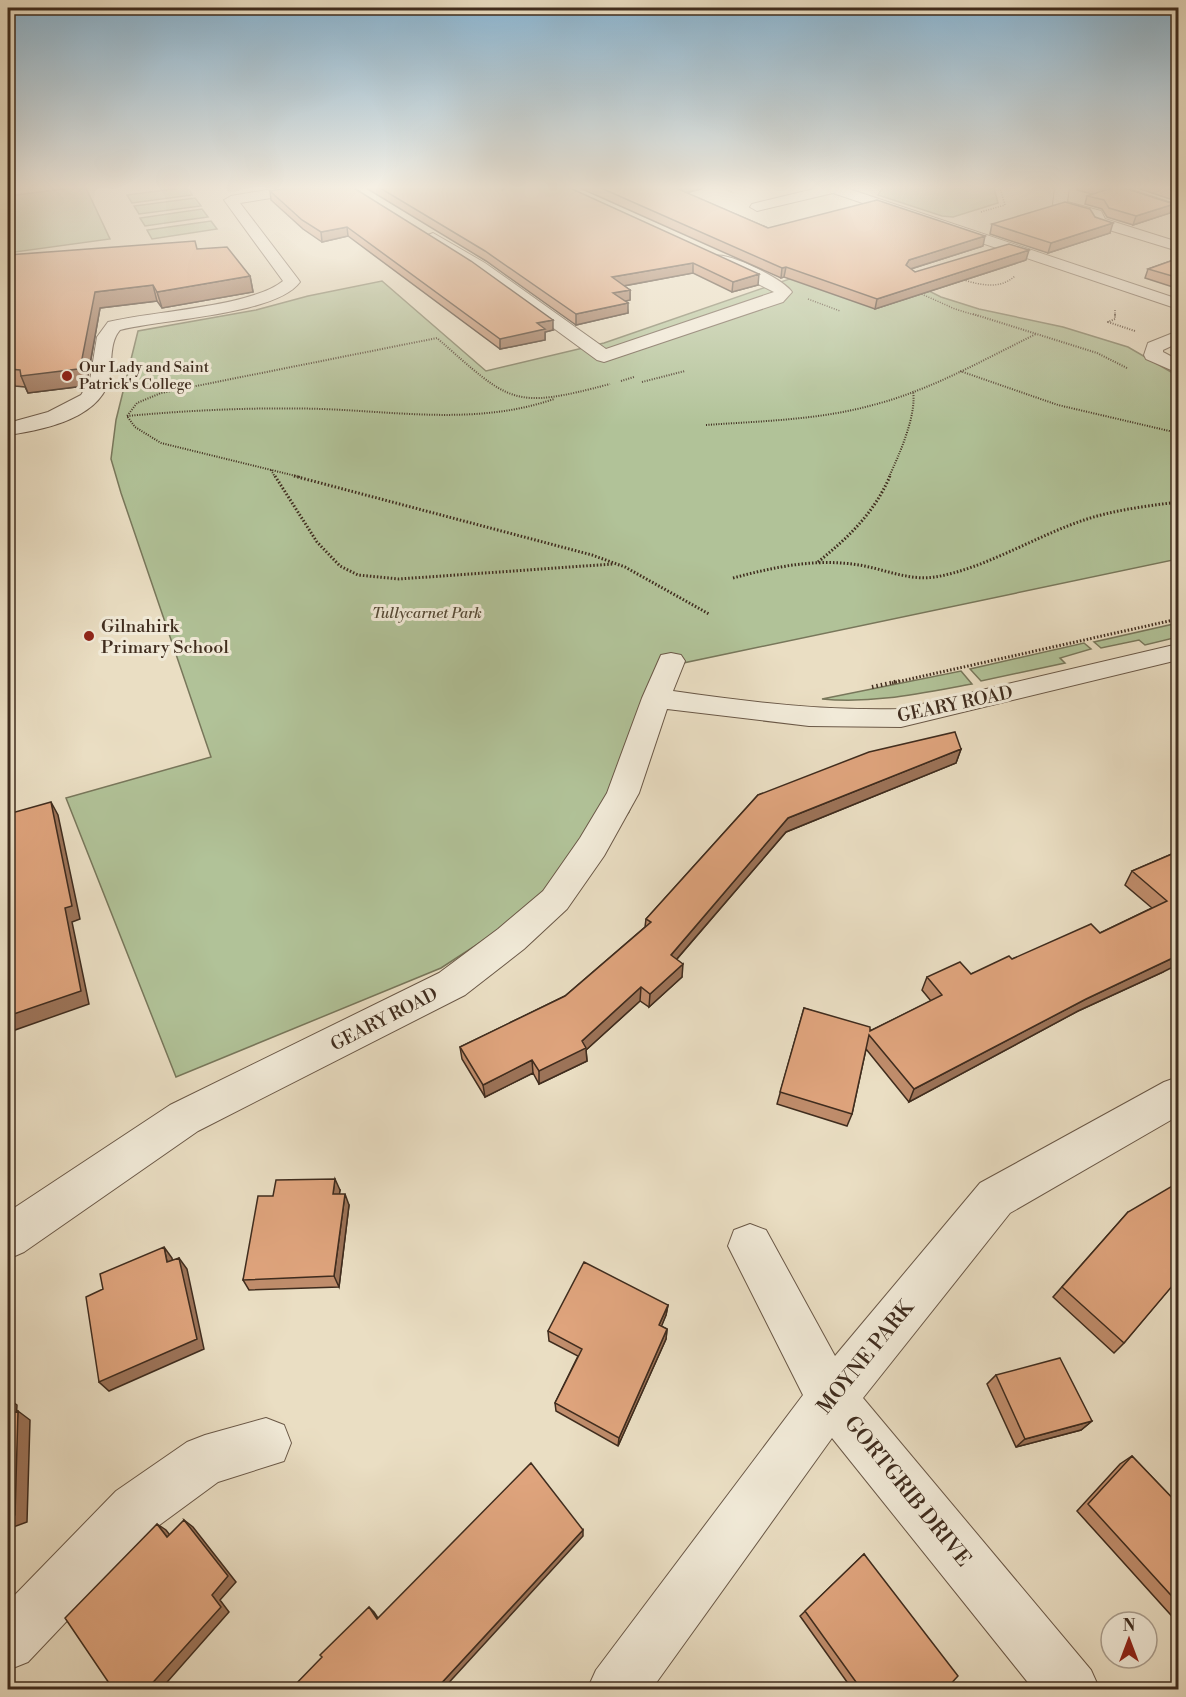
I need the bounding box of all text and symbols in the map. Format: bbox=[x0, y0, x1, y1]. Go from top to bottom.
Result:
place label: Our Lady and Saint Patrick's College bbox=[79, 358, 210, 394]
marker: Our Lady and Saint Patrick's College bbox=[60, 369, 74, 383]
park label: Tullycarnet Park bbox=[372, 604, 482, 623]
place label: Gilnahirk Primary School bbox=[101, 615, 229, 659]
marker: Gilnahirk Primary School bbox=[82, 629, 96, 643]
street label: GEARY ROAD bbox=[895, 681, 1015, 728]
street label: GEARY ROAD bbox=[327, 983, 442, 1056]
street label: MOYNE PARK bbox=[812, 1294, 921, 1420]
street label: GORTGRIB DRIVE bbox=[838, 1411, 976, 1572]
north arrow bbox=[1099, 1610, 1159, 1670]
text: N bbox=[1123, 1616, 1136, 1636]

